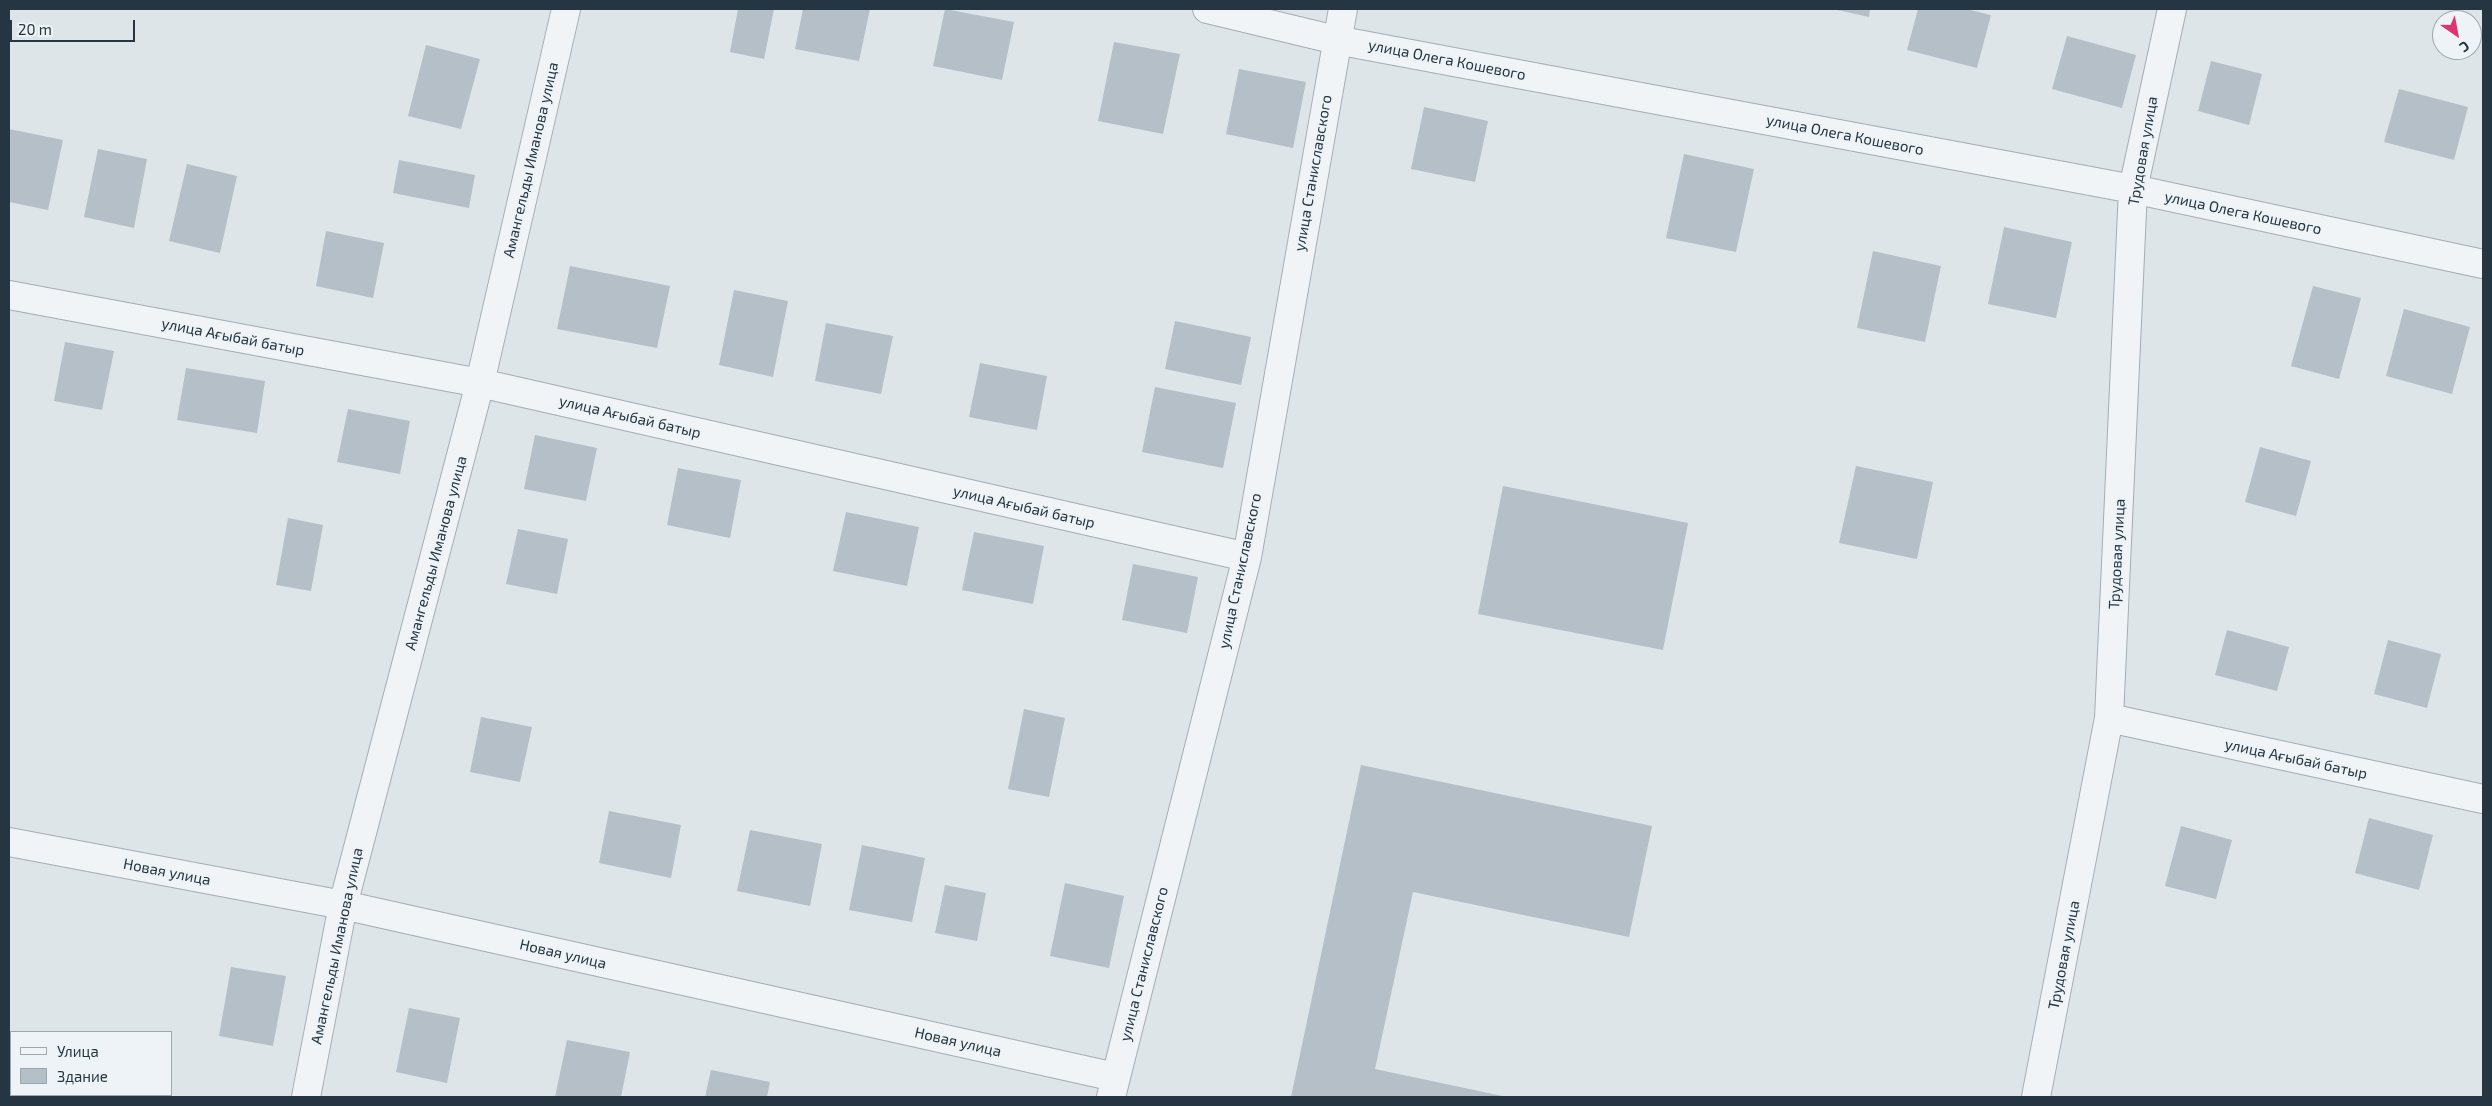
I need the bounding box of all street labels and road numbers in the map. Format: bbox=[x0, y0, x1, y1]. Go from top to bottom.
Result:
street label: улица Олега Кошевого bbox=[1367, 36, 1527, 84]
street label: Амангельды Иманова улица bbox=[500, 60, 562, 260]
street label: улица Станиславского bbox=[1290, 93, 1336, 253]
street label: Трудовая улица bbox=[2125, 95, 2161, 207]
street label: улица Олега Кошевого bbox=[1765, 111, 1925, 159]
street label: улица Олега Кошевого bbox=[2163, 188, 2323, 238]
street label: улица Ағыбай батыр bbox=[160, 314, 306, 360]
street label: улица Ағыбай батыр bbox=[557, 392, 703, 442]
street label: Амангельды Иманова улица bbox=[401, 454, 471, 652]
street label: улица Ағыбай батыр bbox=[951, 482, 1097, 532]
street label: улица Станиславского bbox=[1215, 492, 1265, 650]
street label: Трудовая улица bbox=[2105, 498, 2129, 610]
street label: улица Ағыбай батыр bbox=[2223, 735, 2369, 783]
street label: Амангельды Иманова улица bbox=[307, 846, 367, 1046]
street label: Новая улица bbox=[122, 855, 212, 889]
street label: улица Станиславского bbox=[1116, 885, 1172, 1043]
street label: Трудовая улица bbox=[2045, 899, 2083, 1011]
street label: Новая улица bbox=[518, 935, 608, 973]
street label: Новая улица bbox=[913, 1023, 1003, 1061]

